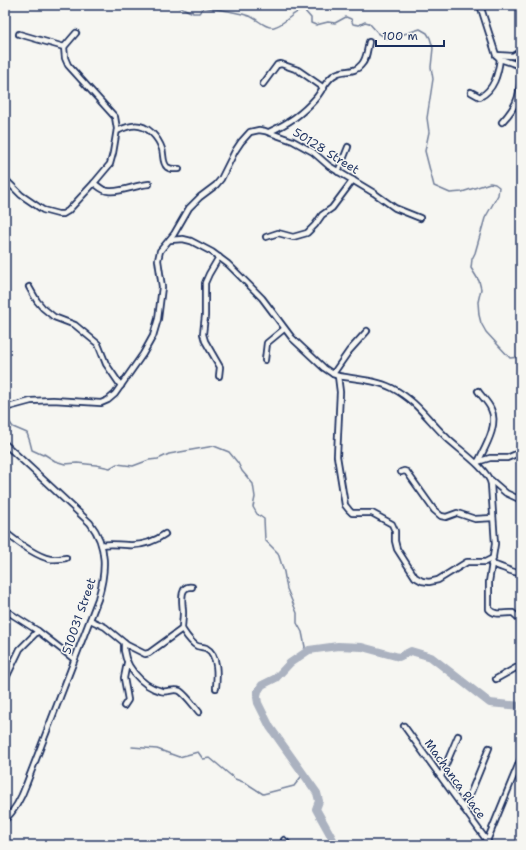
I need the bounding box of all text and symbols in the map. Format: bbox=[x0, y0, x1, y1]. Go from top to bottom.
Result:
scale bar bbox=[376, 22, 444, 48]
text: 100 m bbox=[382, 28, 418, 44]
street label: 50128 Street bbox=[290, 124, 362, 178]
street label: 510031 Street bbox=[58, 576, 100, 656]
street label: Machanca Place bbox=[421, 736, 489, 822]

